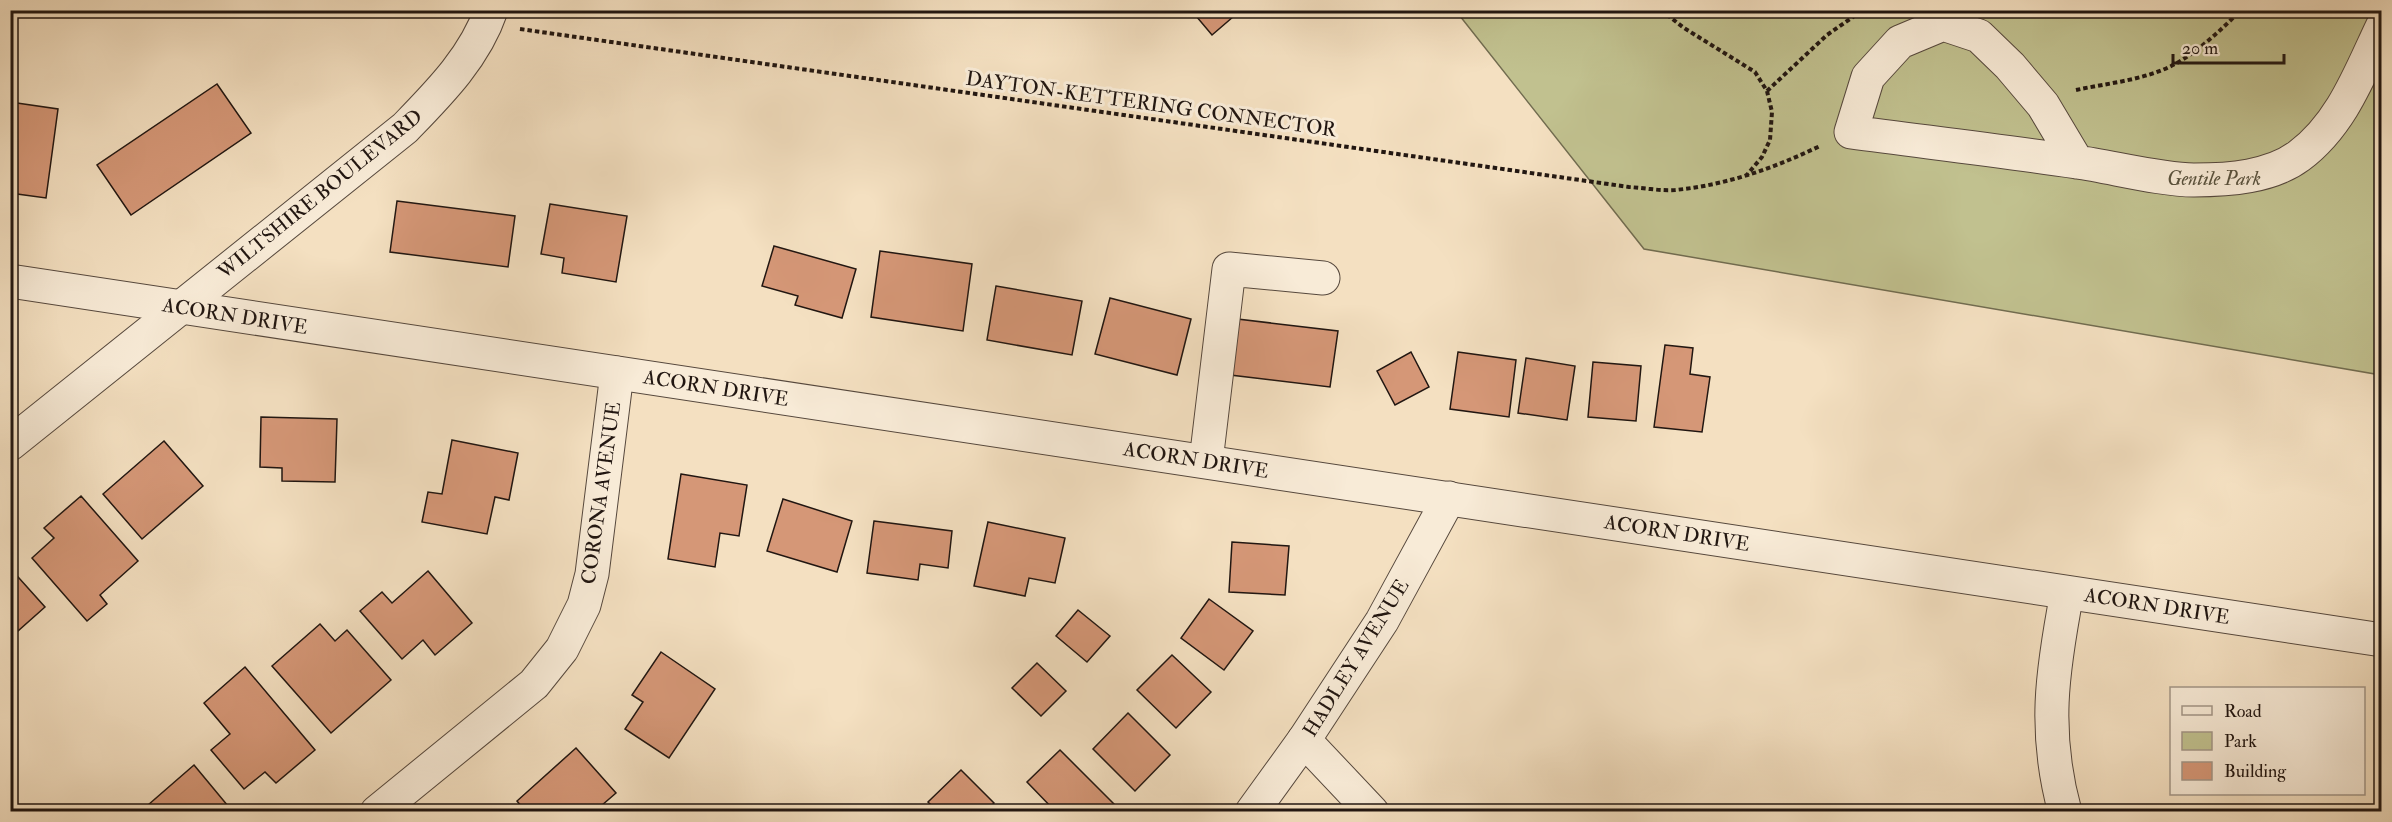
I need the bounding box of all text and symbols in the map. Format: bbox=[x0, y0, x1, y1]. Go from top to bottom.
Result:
scale bar bbox=[2173, 27, 2284, 65]
text: 20 m bbox=[2182, 37, 2218, 60]
street label: DAYTON-KETTERING CONNECTOR bbox=[964, 66, 1339, 142]
street label: WILTSHIRE BOULEVARD bbox=[212, 104, 427, 285]
park label: Gentile Park bbox=[2167, 166, 2261, 191]
street label: ACORN DRIVE bbox=[160, 292, 309, 340]
street label: ACORN DRIVE bbox=[641, 364, 790, 412]
street label: CORONA AVENUE bbox=[576, 400, 626, 586]
street label: ACORN DRIVE bbox=[1121, 436, 1270, 484]
street label: ACORN DRIVE bbox=[1602, 509, 1751, 557]
street label: HADLEY AVENUE bbox=[1297, 575, 1415, 741]
street label: ACORN DRIVE bbox=[2082, 582, 2231, 630]
legend bbox=[2170, 687, 2365, 795]
text: Road bbox=[2224, 700, 2262, 723]
text: Park bbox=[2224, 730, 2257, 753]
text: Building bbox=[2224, 760, 2287, 783]

